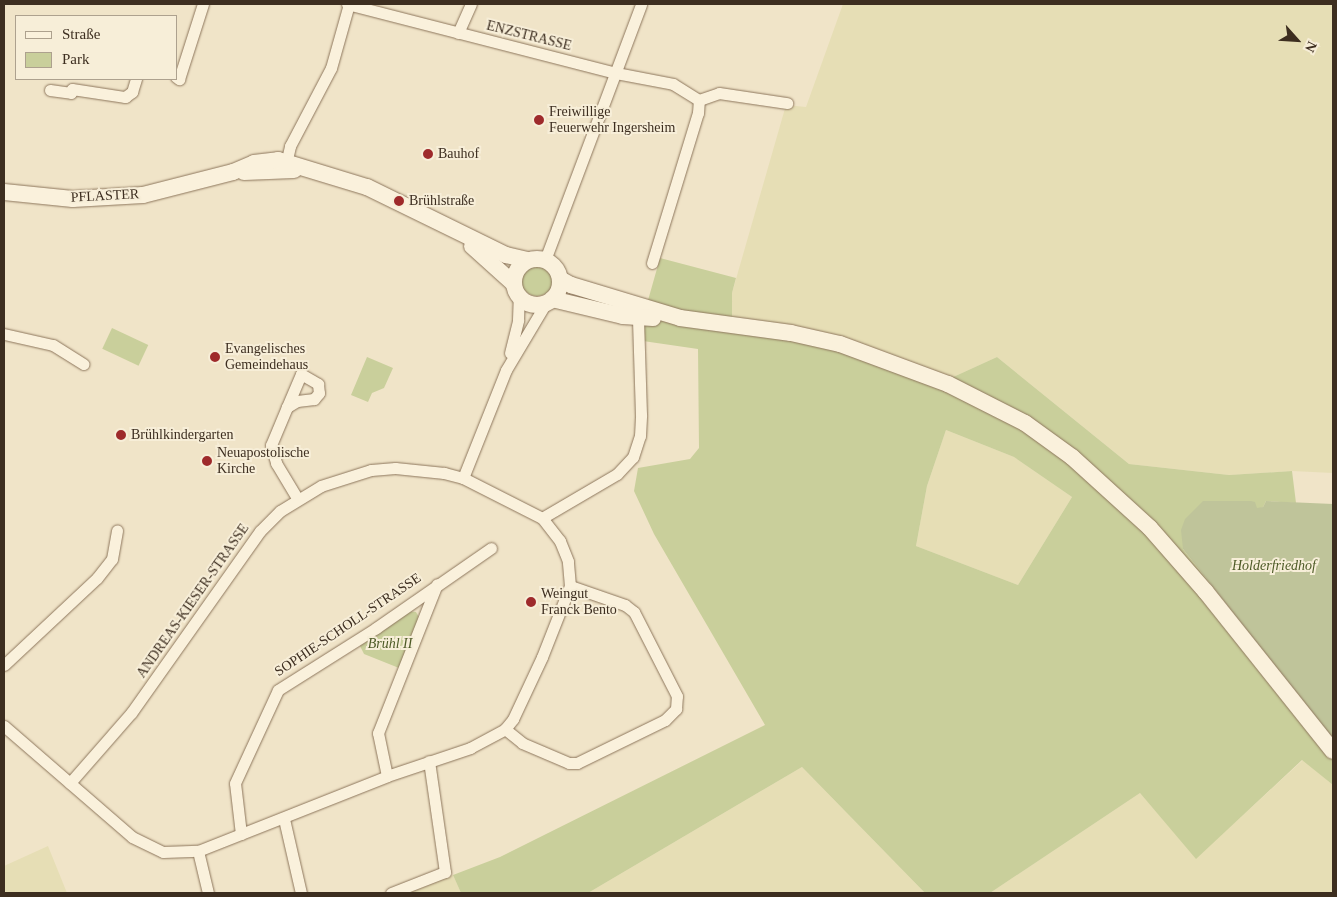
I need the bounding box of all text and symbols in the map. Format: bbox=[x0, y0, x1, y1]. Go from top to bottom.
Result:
legend bbox=[15, 15, 178, 80]
north arrow bbox=[1272, 15, 1322, 65]
street label: ENZSTRASSE bbox=[485, 17, 573, 55]
text: Straße bbox=[62, 26, 100, 42]
text: N bbox=[1302, 39, 1320, 55]
text: Park bbox=[62, 51, 90, 67]
place label: Freiwillige Feuerwehr Ingersheim bbox=[549, 104, 675, 136]
marker: Freiwillige Feuerwehr Ingersheim bbox=[533, 114, 545, 126]
place label: Bauhof bbox=[438, 146, 479, 162]
marker: Bauhof bbox=[422, 148, 434, 160]
street label: PFLASTER bbox=[70, 186, 140, 206]
place label: Brühlstraße bbox=[409, 193, 474, 209]
marker: Brühlstraße bbox=[393, 195, 405, 207]
place label: Evangelisches Gemeindehaus bbox=[225, 341, 308, 374]
marker: Evangelisches Gemeindehaus bbox=[209, 351, 221, 363]
place label: Brühlkindergarten bbox=[131, 427, 233, 443]
marker: Brühlkindergarten bbox=[115, 429, 127, 441]
place label: Neuapostolische Kirche bbox=[217, 445, 310, 478]
marker: Neuapostolische Kirche bbox=[201, 455, 213, 467]
street label: ANDREAS-KIESER-STRASSE bbox=[133, 521, 253, 681]
park label: Holderfriedhof bbox=[1232, 558, 1316, 574]
street label: SOPHIE-SCHOLL-STRASSE bbox=[272, 570, 424, 680]
place label: Weingut Franck Bento bbox=[541, 586, 617, 618]
marker: Weingut Franck Bento bbox=[525, 596, 537, 608]
park label: Brühl II bbox=[368, 636, 412, 652]

